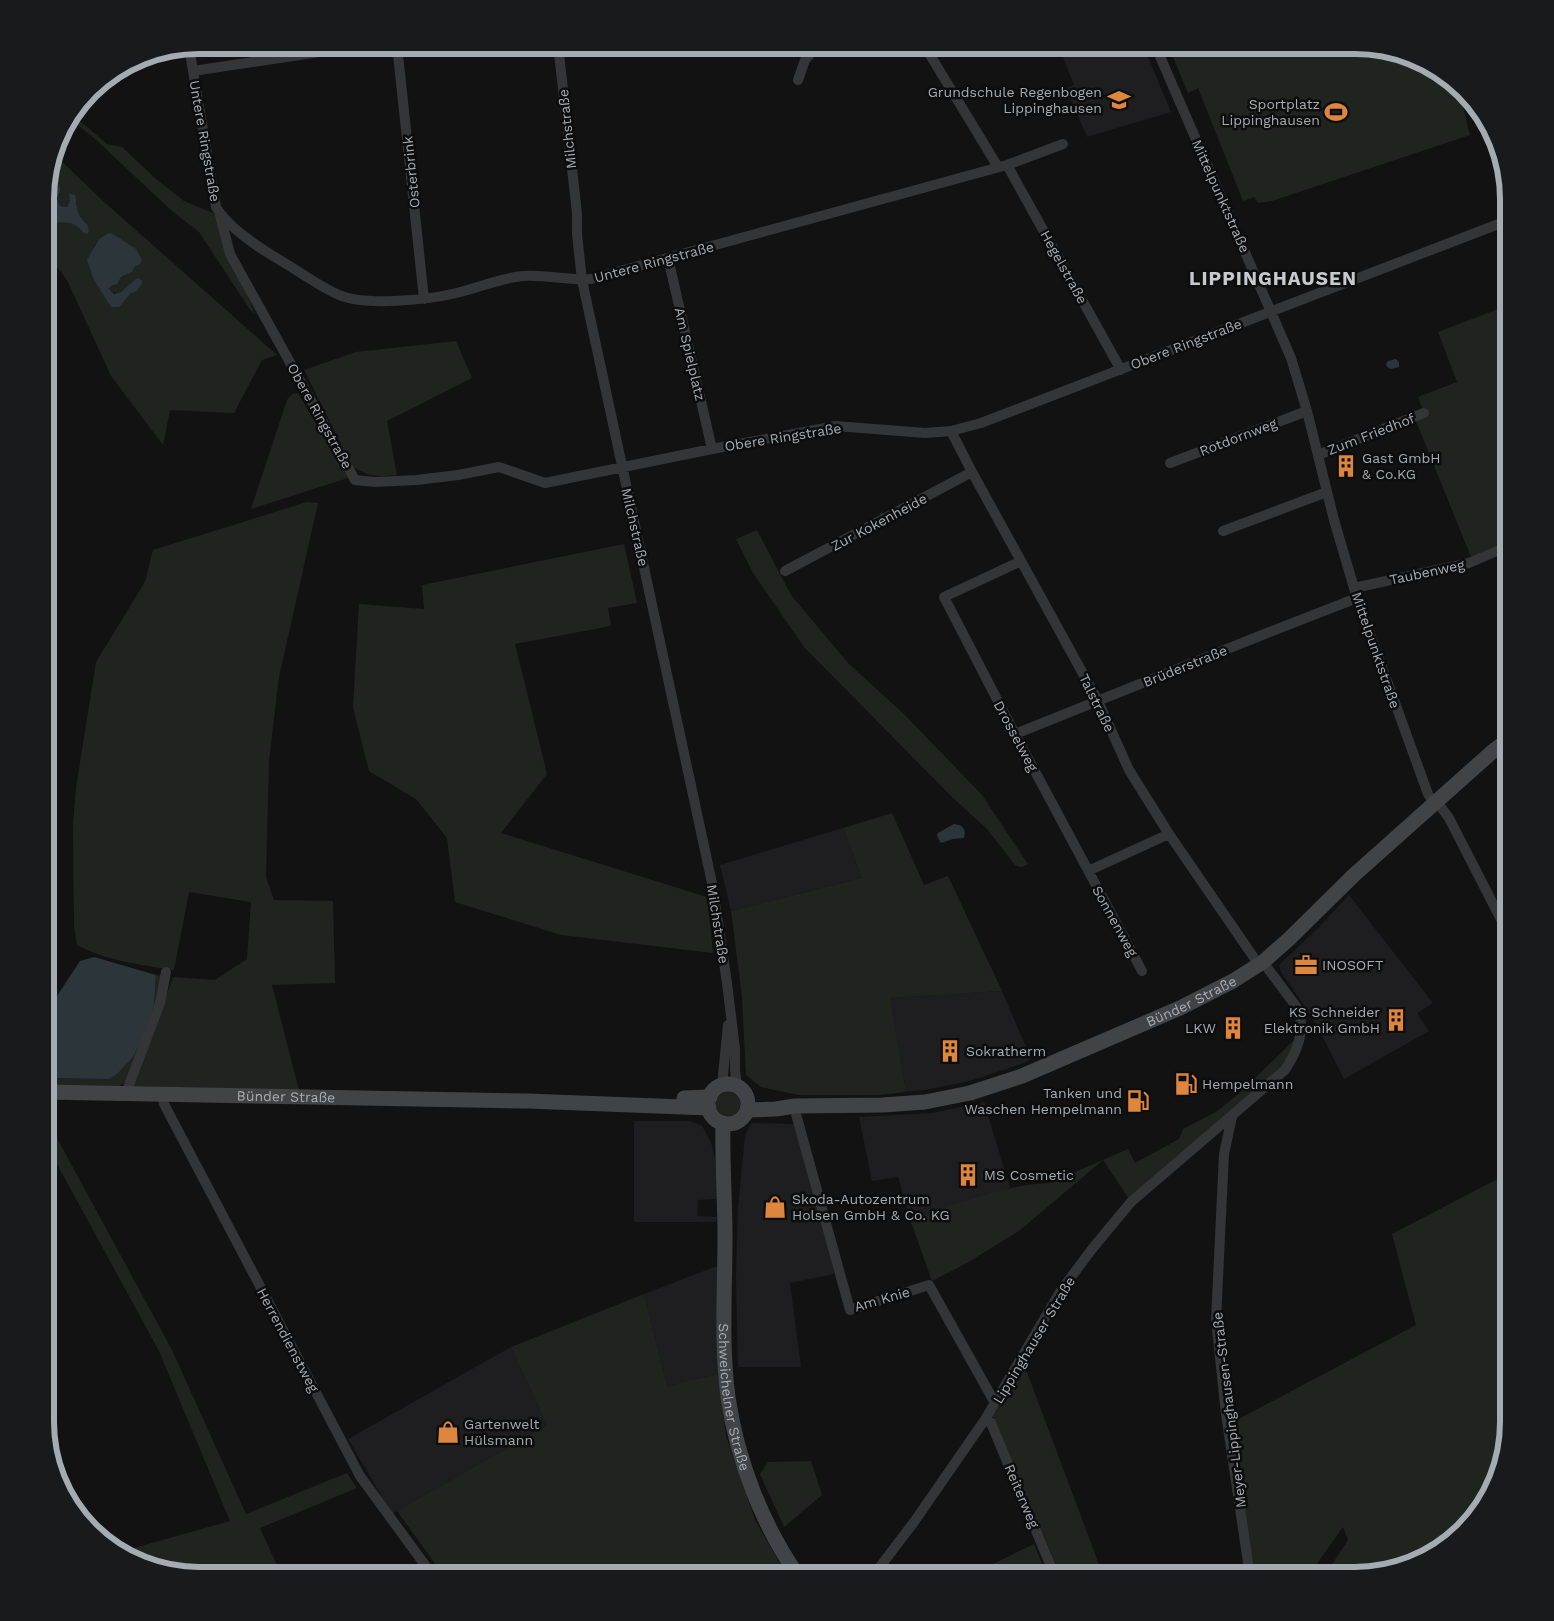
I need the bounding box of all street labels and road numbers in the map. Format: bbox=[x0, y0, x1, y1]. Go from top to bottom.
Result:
street label: Untere Ringstraße bbox=[186, 79, 224, 203]
street label: Milchstraße bbox=[555, 88, 579, 170]
street label: Osterbrink bbox=[399, 135, 423, 209]
street label: Mittelpunktstraße bbox=[1189, 137, 1253, 255]
street label: Hegelstraße bbox=[1037, 228, 1091, 306]
street label: Untere Ringstraße bbox=[592, 238, 716, 286]
street label: Am Spielplatz bbox=[672, 306, 708, 402]
street label: Obere Ringstraße bbox=[1128, 315, 1244, 373]
street label: Obere Ringstraße bbox=[284, 360, 356, 472]
street label: Zum Friedhof bbox=[1325, 410, 1417, 458]
street label: Rotdornweg bbox=[1197, 415, 1279, 459]
street label: Obere Ringstraße bbox=[723, 420, 843, 454]
street label: Milchstraße bbox=[618, 486, 652, 568]
street label: Zur Kokenheide bbox=[828, 490, 930, 554]
street label: Taubenweg bbox=[1388, 556, 1466, 588]
street label: Mittelpunktstraße bbox=[1349, 590, 1403, 710]
street label: Brüderstraße bbox=[1141, 642, 1229, 690]
street label: Talstraße bbox=[1076, 671, 1118, 735]
street label: Drosselweg bbox=[991, 698, 1042, 775]
street label: Milchstraße bbox=[704, 883, 732, 965]
street label: Sonnenweg bbox=[1089, 883, 1141, 960]
street label: Bünder Straße bbox=[1144, 973, 1239, 1030]
street label: Bünder Straße bbox=[237, 1088, 335, 1105]
street label: Lippinghauser Straße bbox=[990, 1274, 1078, 1406]
street label: Am Knie bbox=[852, 1283, 912, 1315]
street label: Herrendienstweg bbox=[254, 1285, 322, 1395]
street label: Meyer-Lippinghausen-Straße bbox=[1209, 1311, 1249, 1509]
street label: Schweichelner Straße bbox=[716, 1323, 753, 1473]
street label: Reiterweg bbox=[1001, 1462, 1043, 1531]

